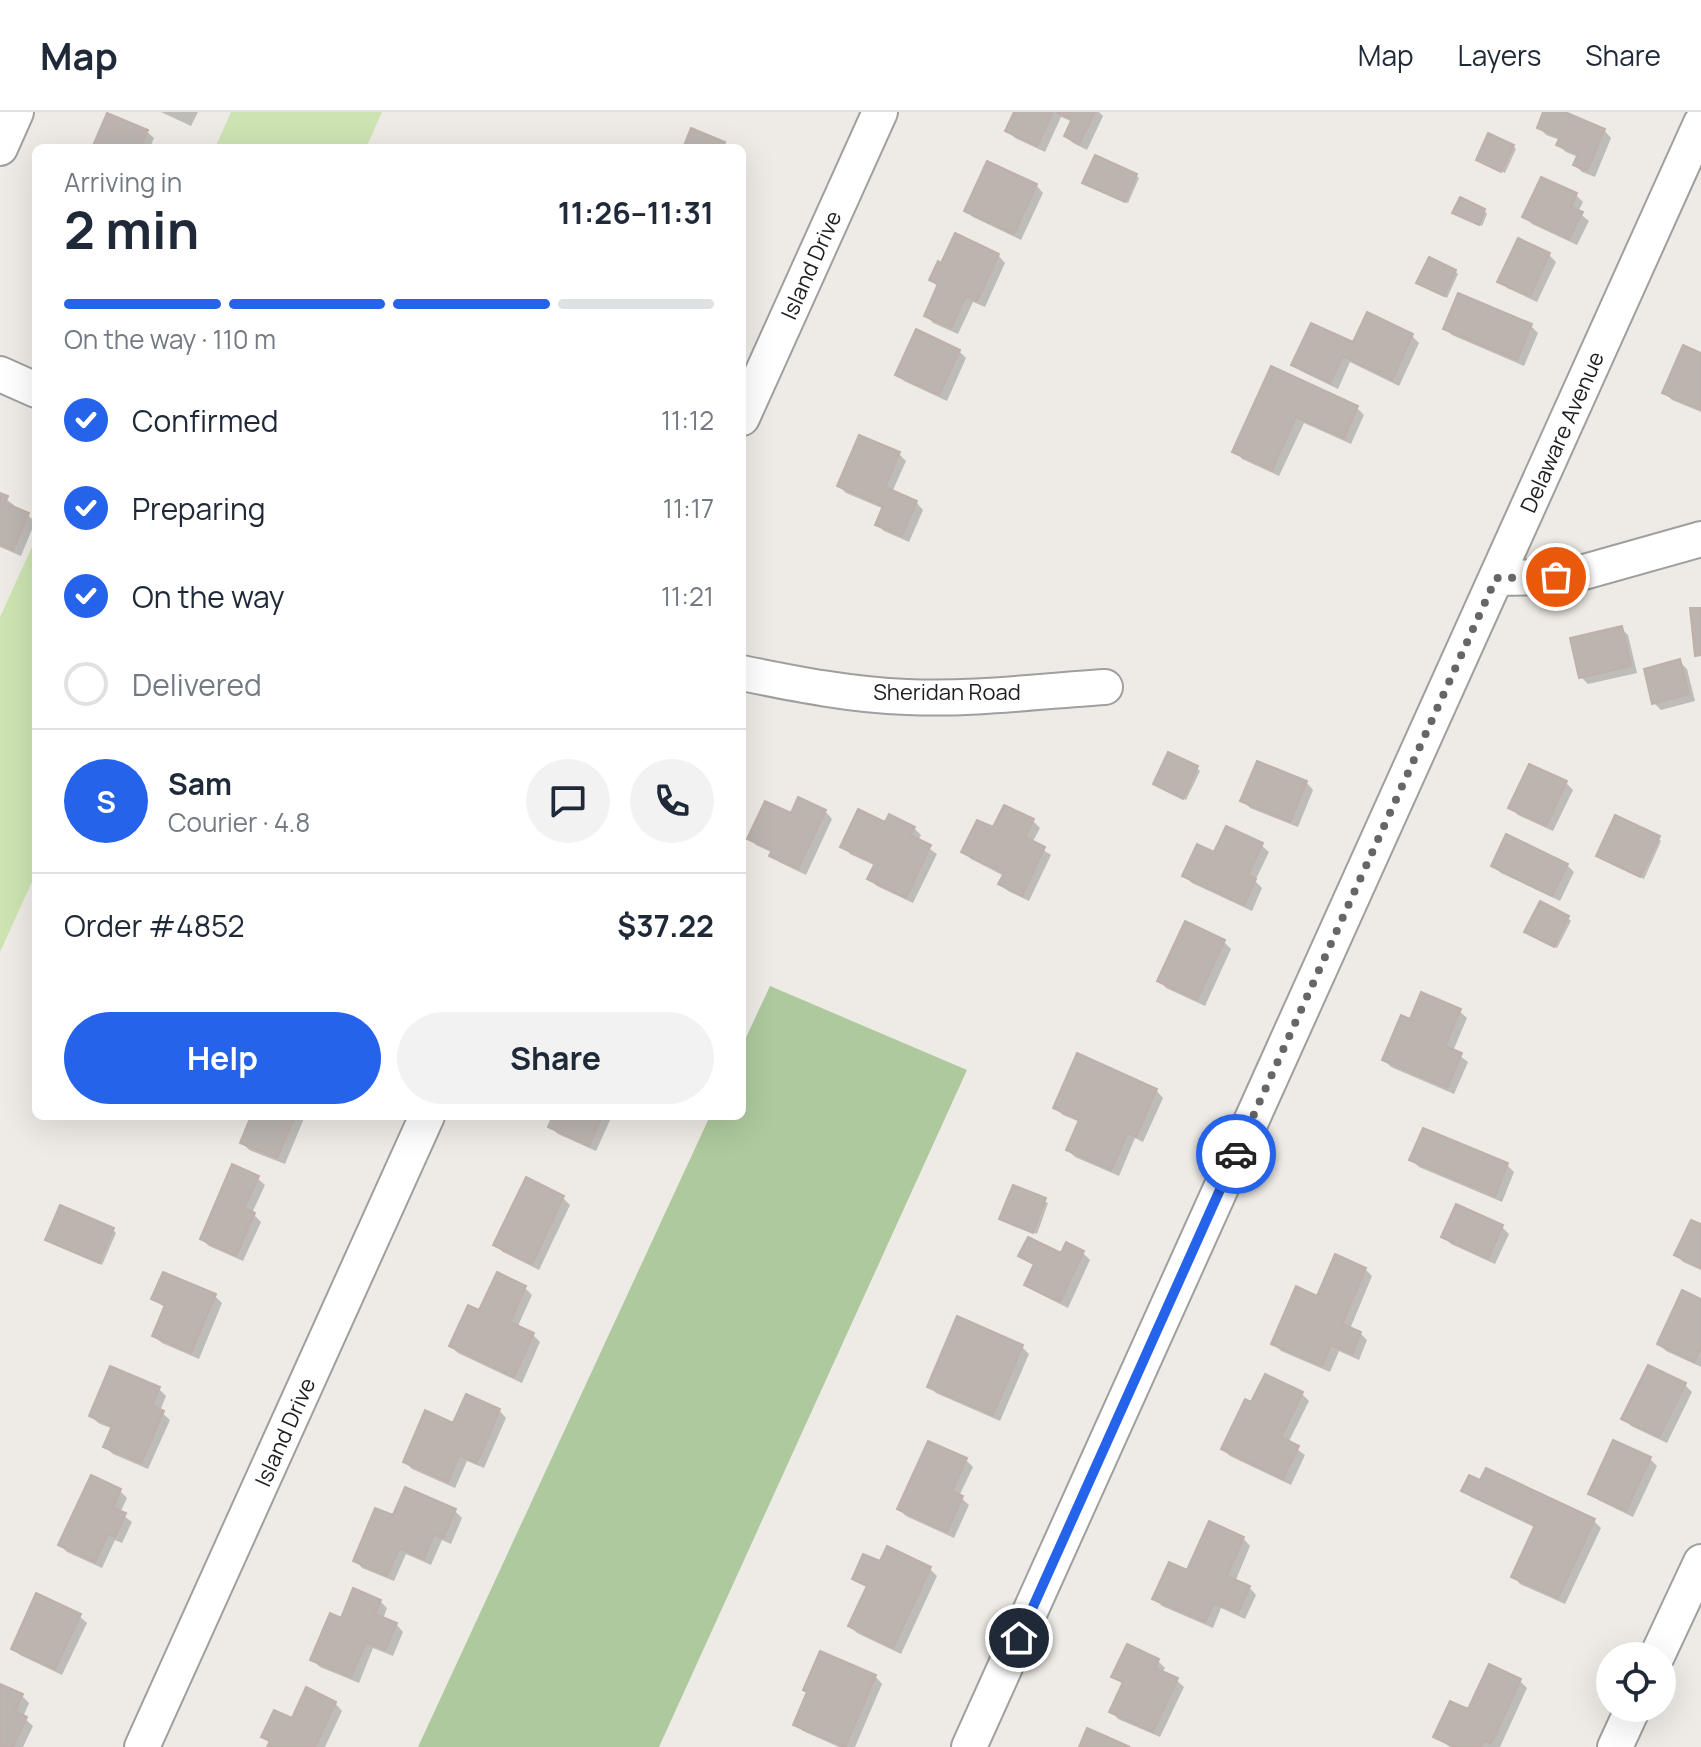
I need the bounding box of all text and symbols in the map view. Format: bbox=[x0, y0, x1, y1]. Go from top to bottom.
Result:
text: Map bbox=[40, 29, 118, 81]
text: Map bbox=[1358, 36, 1414, 74]
text: Layers bbox=[1458, 36, 1541, 74]
text: Share bbox=[1585, 36, 1661, 74]
text: Arriving in bbox=[64, 164, 182, 200]
text: 11:26–11:31 bbox=[558, 192, 714, 233]
text: 2 min bbox=[64, 194, 199, 265]
street label: Island Drive bbox=[774, 206, 848, 324]
text: On the way · 110 m bbox=[64, 321, 276, 357]
street label: Delaware Avenue bbox=[1513, 347, 1611, 517]
icon: check bbox=[64, 398, 108, 442]
text: Confirmed bbox=[132, 400, 279, 441]
text: 11:12 bbox=[661, 402, 714, 438]
icon: check bbox=[64, 486, 108, 530]
text: Preparing bbox=[132, 488, 266, 529]
text: 11:17 bbox=[663, 490, 714, 526]
pin bbox=[1522, 543, 1590, 611]
icon: bag bbox=[1534, 555, 1578, 599]
icon: check bbox=[64, 574, 108, 618]
text: On the way bbox=[132, 576, 285, 617]
text: 11:21 bbox=[661, 578, 714, 614]
text: Delivered bbox=[132, 664, 262, 705]
street label: Sheridan Road bbox=[873, 677, 1021, 707]
button: chat bbox=[526, 759, 610, 843]
button: phone bbox=[630, 759, 714, 843]
text: Sam bbox=[168, 763, 232, 804]
text: S bbox=[96, 781, 116, 822]
text: Courier · 4.8 bbox=[168, 804, 310, 840]
text: Order #4852 bbox=[64, 905, 245, 946]
text: $37.22 bbox=[617, 905, 714, 946]
button: Help bbox=[64, 1012, 381, 1104]
button: Share bbox=[397, 1012, 714, 1104]
courier bbox=[1196, 1114, 1276, 1194]
icon: car bbox=[1214, 1132, 1258, 1176]
street label: Island Drive bbox=[248, 1373, 322, 1491]
pin bbox=[985, 1604, 1053, 1672]
icon: home bbox=[997, 1616, 1041, 1660]
map controls bbox=[1596, 1642, 1676, 1722]
button: locate bbox=[1596, 1642, 1676, 1722]

